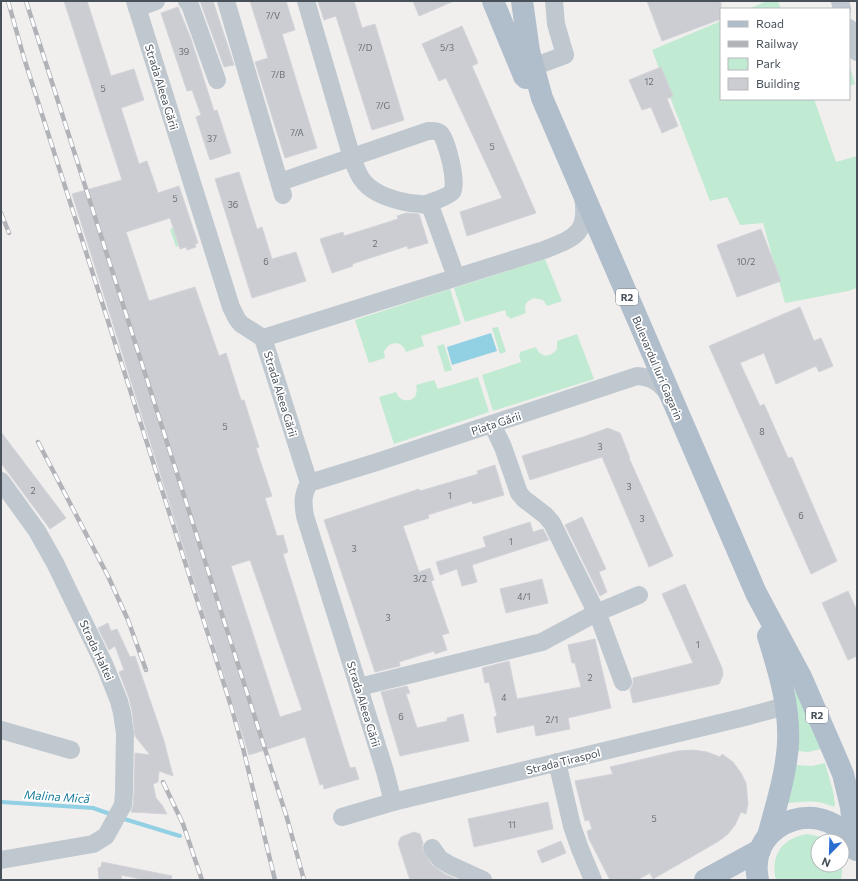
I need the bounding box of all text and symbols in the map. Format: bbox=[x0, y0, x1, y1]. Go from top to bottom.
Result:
legend bbox=[720, 8, 850, 100]
house number: 7/V bbox=[266, 10, 280, 21]
text: Road bbox=[756, 16, 784, 30]
text: Railway bbox=[756, 36, 798, 50]
house number: 7/D bbox=[358, 42, 373, 53]
house number: 5/3 bbox=[440, 42, 454, 53]
street label: Strada Aleea Gării bbox=[143, 43, 181, 132]
house number: 39 bbox=[179, 46, 189, 57]
text: Park bbox=[756, 56, 782, 70]
house number: 7/B bbox=[271, 69, 285, 80]
house number: 12 bbox=[645, 76, 653, 87]
text: Building bbox=[756, 76, 800, 90]
house number: 5 bbox=[100, 83, 106, 94]
house number: 7/G bbox=[376, 100, 390, 111]
house number: 7/A bbox=[290, 127, 304, 138]
house number: 37 bbox=[207, 133, 217, 144]
house number: 5 bbox=[489, 141, 495, 152]
house number: 5 bbox=[172, 193, 178, 204]
house number: 36 bbox=[228, 199, 238, 210]
house number: 2 bbox=[373, 238, 378, 249]
house number: 6 bbox=[263, 256, 269, 267]
house number: 10/2 bbox=[737, 256, 755, 267]
road number: R2 bbox=[616, 289, 638, 305]
street label: Bulevardul Iuri Gagarin bbox=[630, 314, 686, 422]
street label: Strada Aleea Gării bbox=[262, 350, 300, 439]
street label: Piața Gării bbox=[469, 409, 523, 438]
house number: 5 bbox=[222, 421, 228, 432]
house number: 8 bbox=[759, 426, 765, 437]
house number: 3 bbox=[597, 441, 603, 452]
house number: 3 bbox=[626, 481, 632, 492]
house number: 2 bbox=[31, 485, 36, 496]
house number: 1 bbox=[448, 490, 452, 501]
house number: 6 bbox=[798, 510, 804, 521]
house number: 3 bbox=[639, 513, 645, 524]
house number: 1 bbox=[509, 536, 513, 547]
house number: 3 bbox=[351, 543, 357, 554]
house number: 3/2 bbox=[413, 573, 427, 584]
house number: 4/1 bbox=[517, 591, 531, 602]
house number: 3 bbox=[385, 612, 391, 623]
street label: Strada Haltei bbox=[77, 618, 117, 682]
house number: 1 bbox=[696, 639, 700, 650]
street label: Strada Aleea Gării bbox=[345, 660, 383, 749]
house number: 2 bbox=[588, 672, 593, 683]
house number: 4 bbox=[501, 692, 507, 703]
road number: R2 bbox=[806, 707, 828, 723]
house number: 6 bbox=[398, 711, 404, 722]
house number: 2/1 bbox=[546, 714, 558, 725]
street label: Strada Tiraspol bbox=[525, 746, 601, 776]
water label: Malina Mică bbox=[24, 787, 91, 805]
house number: 5 bbox=[651, 813, 657, 824]
house number: 11 bbox=[508, 819, 516, 830]
north arrow bbox=[810, 833, 850, 873]
text: N bbox=[820, 855, 832, 870]

